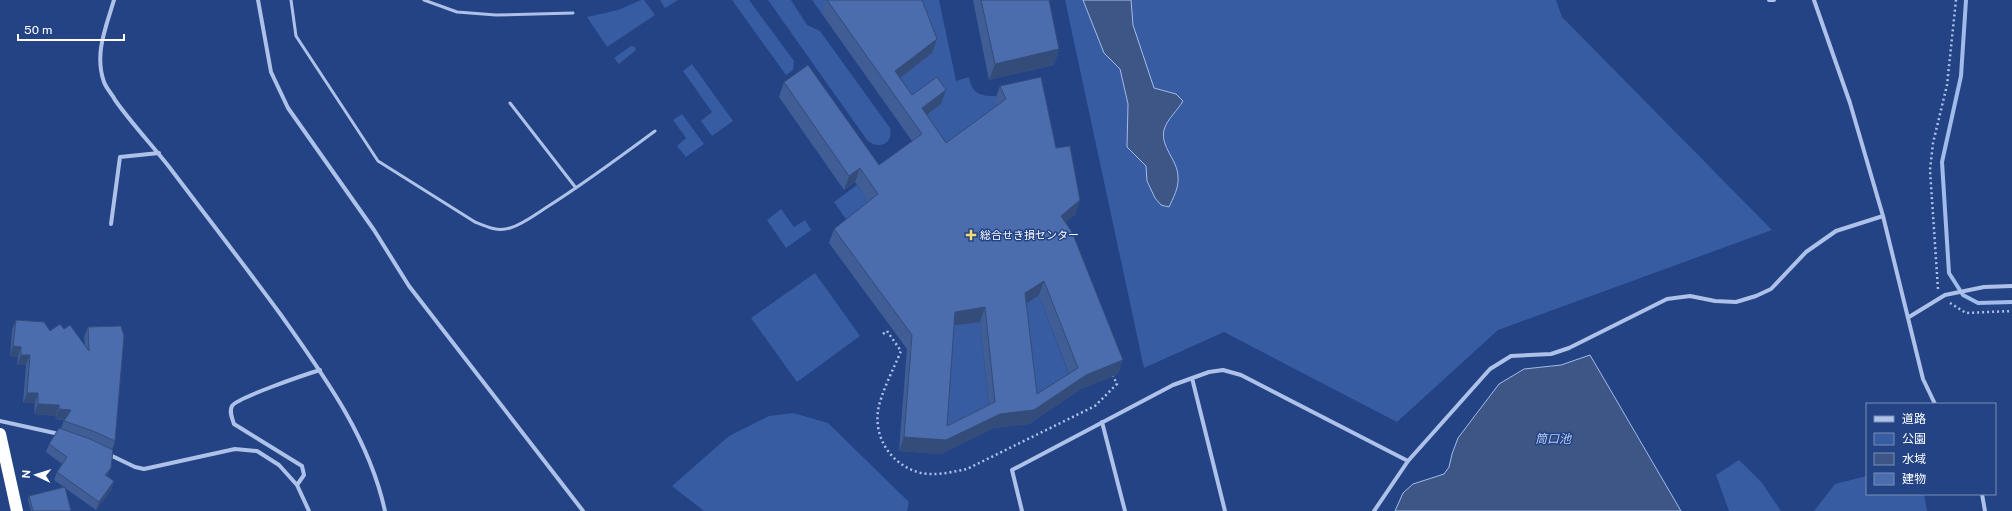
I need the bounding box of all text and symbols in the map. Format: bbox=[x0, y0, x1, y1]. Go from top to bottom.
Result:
scale bar bbox=[18, 16, 124, 42]
text: 50 m bbox=[24, 23, 52, 37]
marker: 総合せき損センター bbox=[965, 229, 977, 241]
place label: 総合せき損センター bbox=[980, 229, 1079, 241]
legend bbox=[1866, 403, 1996, 495]
text: 道路 bbox=[1902, 412, 1926, 426]
water label: 筒口池 bbox=[1535, 432, 1572, 446]
text: 公園 bbox=[1902, 432, 1926, 446]
text: 水域 bbox=[1902, 452, 1926, 466]
north arrow bbox=[16, 455, 56, 495]
text: N bbox=[20, 470, 32, 479]
text: 建物 bbox=[1902, 472, 1926, 486]

